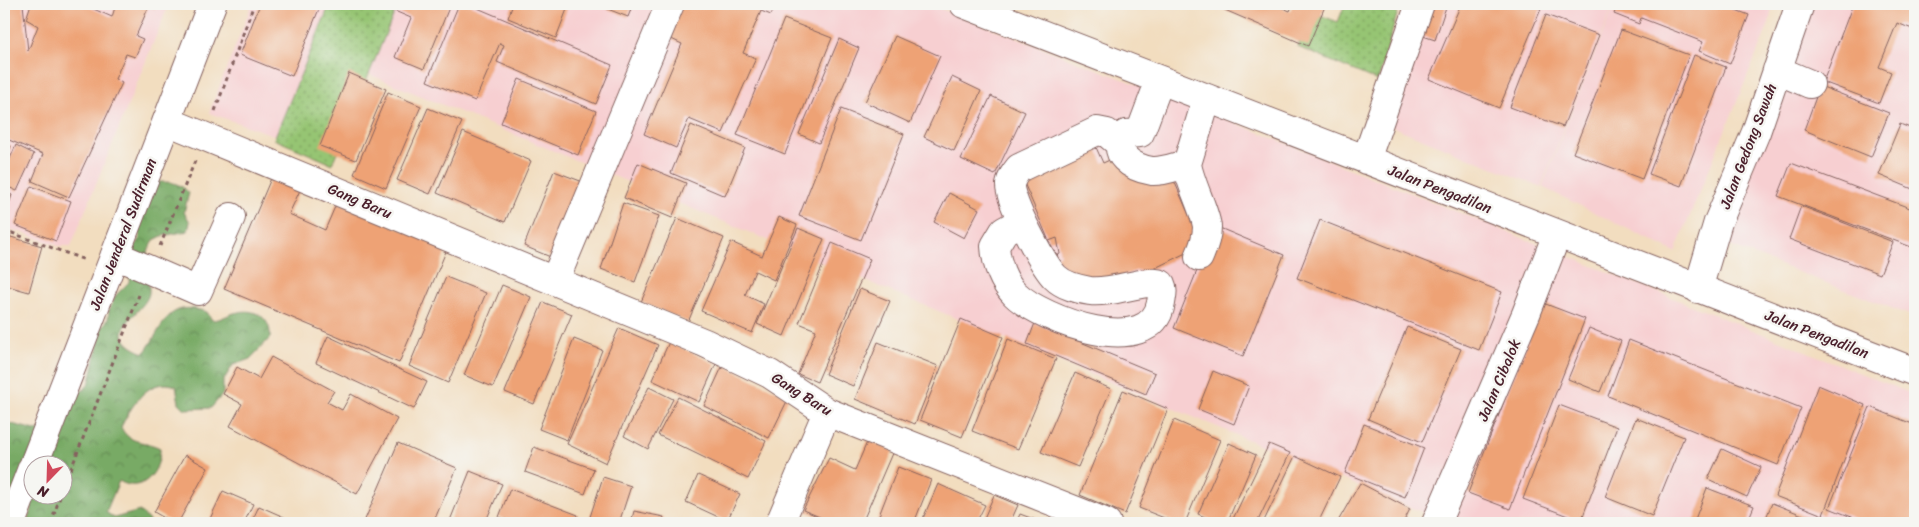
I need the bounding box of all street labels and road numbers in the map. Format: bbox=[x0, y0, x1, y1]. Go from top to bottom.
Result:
street label: Jalan Gedong Sawah bbox=[1712, 79, 1784, 214]
street label: Jalan Jenderal Sudirman bbox=[82, 154, 164, 315]
street label: Jalan Pengadilan bbox=[1383, 157, 1496, 221]
street label: Gang Baru bbox=[324, 176, 396, 226]
street label: Jalan Pengadilan bbox=[1760, 302, 1873, 366]
street label: Jalan Cibalok bbox=[1470, 335, 1528, 426]
street label: Gang Baru bbox=[766, 365, 838, 423]

